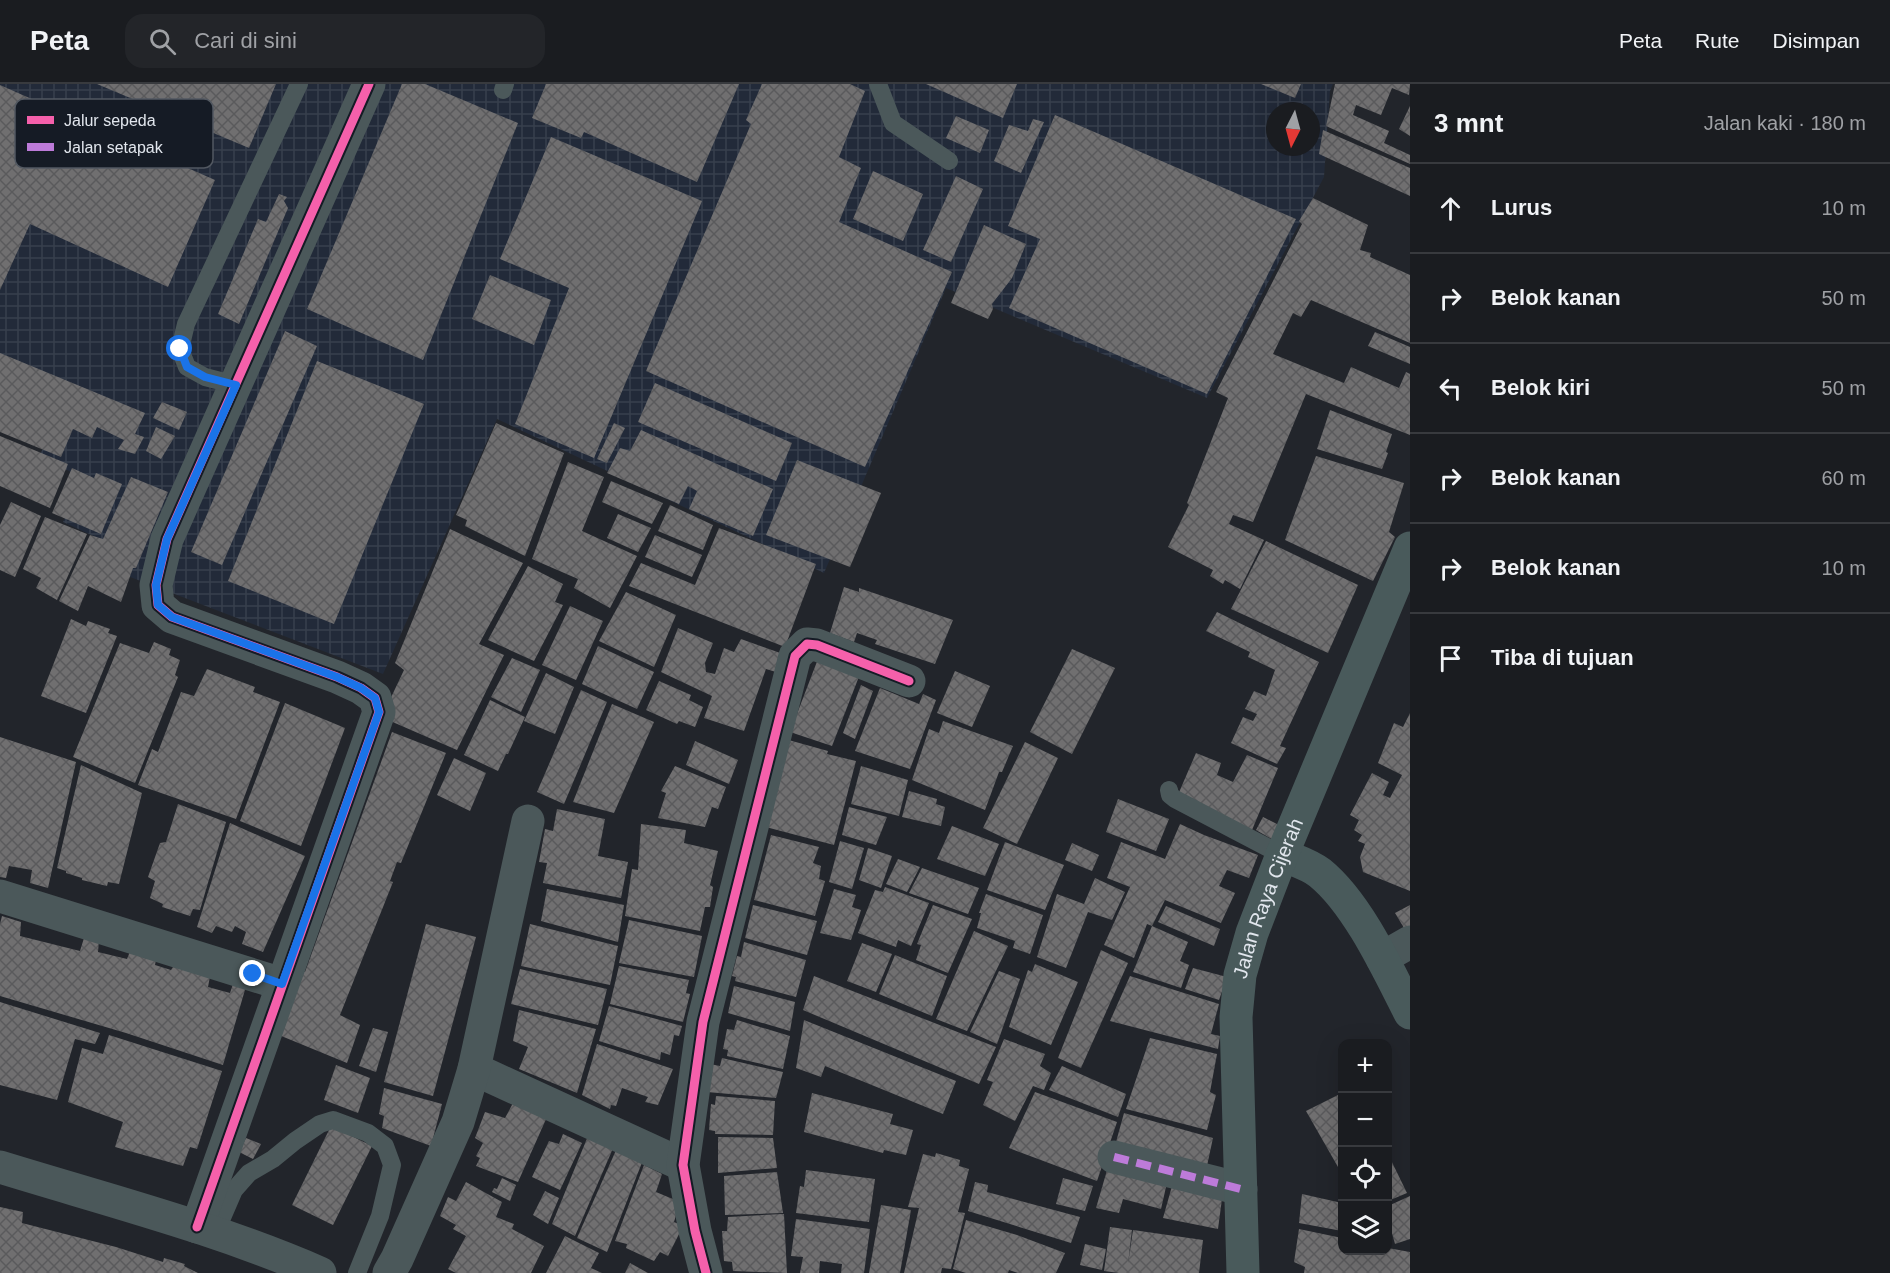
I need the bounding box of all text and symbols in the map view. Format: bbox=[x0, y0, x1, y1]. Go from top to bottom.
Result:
search box bbox=[125, 14, 545, 68]
text: Peta bbox=[30, 25, 89, 56]
icon: search bbox=[146, 25, 179, 58]
text: Cari di sini bbox=[194, 28, 297, 53]
text: Peta bbox=[1619, 29, 1662, 52]
text: Rute bbox=[1695, 29, 1739, 52]
text: Disimpan bbox=[1772, 29, 1860, 52]
legend bbox=[15, 99, 213, 168]
north arrow bbox=[1266, 102, 1320, 156]
text: 3 mnt bbox=[1434, 108, 1503, 138]
text: Jalur sepeda bbox=[64, 112, 156, 129]
text: Jalan kaki · 180 m bbox=[1704, 112, 1866, 134]
text: Jalan setapak bbox=[64, 139, 164, 156]
icon: ahead bbox=[1434, 192, 1467, 225]
text: Lurus bbox=[1491, 195, 1552, 220]
text: 10 m bbox=[1822, 197, 1866, 219]
icon: right bbox=[1434, 282, 1467, 315]
text: Belok kanan bbox=[1491, 285, 1621, 310]
text: 50 m bbox=[1822, 287, 1866, 309]
route start bbox=[166, 335, 192, 361]
icon: left bbox=[1434, 372, 1467, 405]
text: Belok kiri bbox=[1491, 375, 1590, 400]
text: 50 m bbox=[1822, 377, 1866, 399]
icon: right bbox=[1434, 462, 1467, 495]
text: Belok kanan bbox=[1491, 465, 1621, 490]
text: 60 m bbox=[1822, 467, 1866, 489]
icon: right bbox=[1434, 552, 1467, 585]
text: Belok kanan bbox=[1491, 555, 1621, 580]
text: 10 m bbox=[1822, 557, 1866, 579]
icon: arrive bbox=[1434, 642, 1467, 675]
text: Tiba di tujuan bbox=[1491, 645, 1634, 670]
street label: Jalan Raya Cijerah bbox=[1229, 815, 1307, 981]
route end bbox=[239, 960, 265, 986]
map controls bbox=[1338, 1039, 1392, 1255]
button: + bbox=[1338, 1039, 1392, 1093]
button: − bbox=[1338, 1093, 1392, 1147]
button: locate bbox=[1338, 1147, 1392, 1201]
button: layers bbox=[1338, 1201, 1392, 1255]

